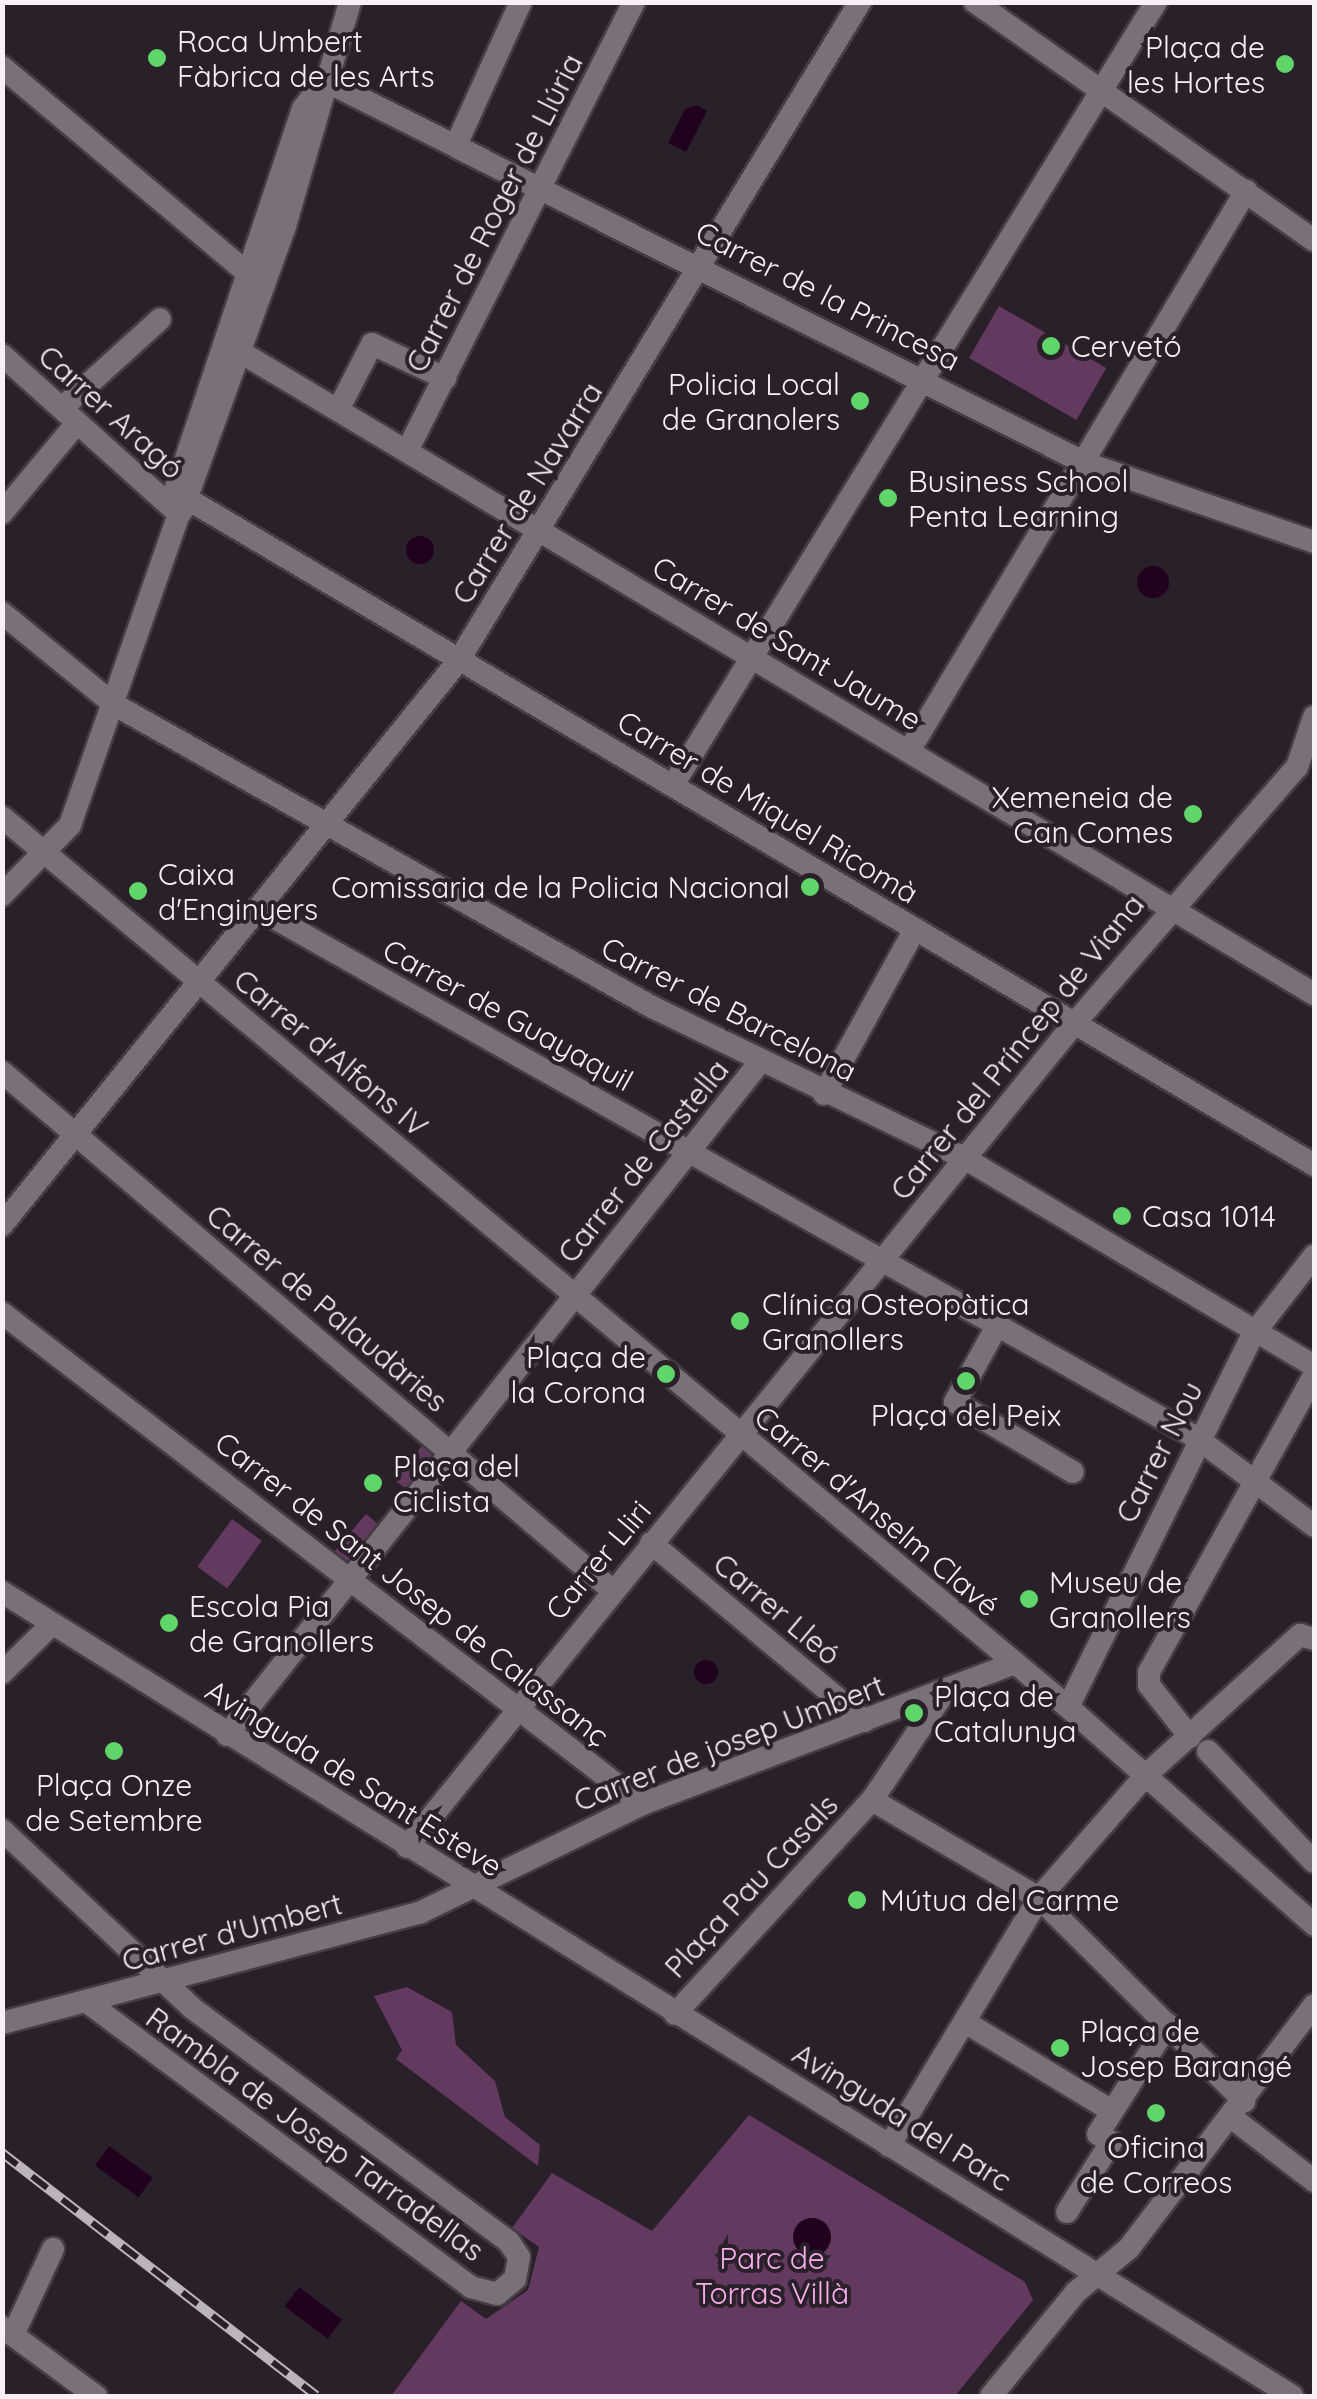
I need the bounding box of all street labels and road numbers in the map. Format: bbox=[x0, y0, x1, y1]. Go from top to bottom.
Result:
street label: Carrer de Roger de Llúria bbox=[398, 48, 590, 378]
street label: Carrer de la Princesa bbox=[690, 214, 966, 378]
street label: Carrer Aragó bbox=[31, 338, 191, 486]
street label: Carrer de Navarra bbox=[444, 375, 610, 611]
street label: Carrer de Sant Jaume bbox=[646, 548, 928, 738]
street label: Carrer de Miquel Ricomà bbox=[611, 703, 925, 911]
street label: Carrer del Príncep de Viana bbox=[883, 887, 1151, 1207]
street label: Carrer de Barcelona bbox=[595, 929, 863, 1089]
street label: Carrer de Guayaquil bbox=[377, 931, 639, 1099]
street label: Carrer d'Alfons IV bbox=[227, 961, 435, 1145]
street label: Carrer de Castella bbox=[550, 1052, 736, 1270]
street label: Carrer de Palaudàries bbox=[199, 1197, 455, 1419]
street label: Carrer Nou bbox=[1108, 1375, 1210, 1529]
street label: Carrer d'Anselm Clavé bbox=[747, 1398, 1007, 1624]
street label: Carrer de Sant Josep de Calassanç bbox=[208, 1424, 616, 1754]
street label: Carrer Lliri bbox=[538, 1493, 658, 1627]
street label: Carrer Lleó bbox=[706, 1546, 848, 1672]
street label: Carrer de josep Umbert bbox=[569, 1667, 889, 1819]
street label: Avinguda de Sant Esteve bbox=[199, 1672, 509, 1884]
street label: Plaça Pau Casals bbox=[657, 1787, 845, 1985]
street label: Carrer d'Umbert bbox=[118, 1885, 346, 1979]
street label: Rambla de Josep Tarradellas bbox=[139, 1999, 491, 2269]
street label: Avinguda del Parc bbox=[786, 2035, 1018, 2199]

